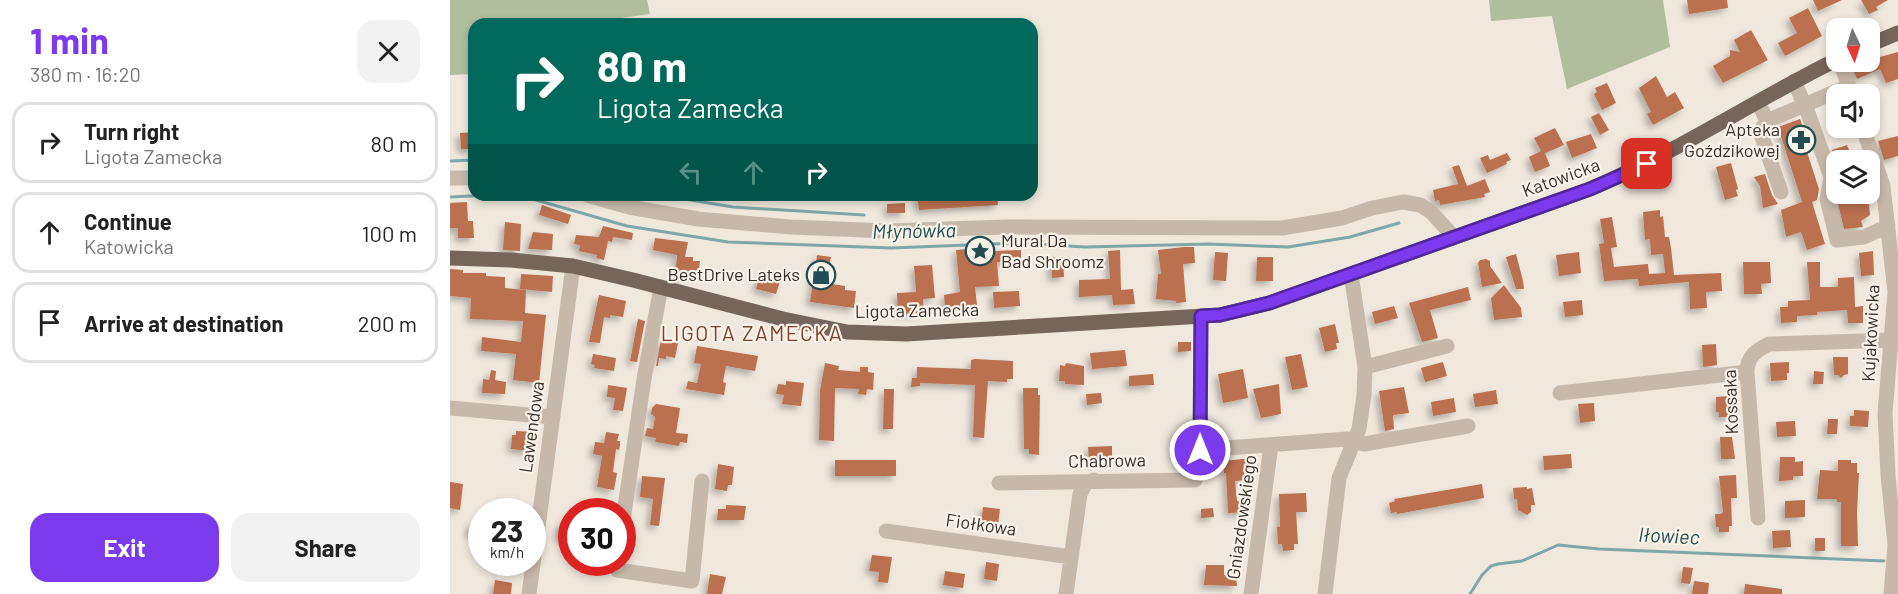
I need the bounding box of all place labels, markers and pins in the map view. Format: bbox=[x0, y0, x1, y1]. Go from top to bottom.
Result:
place label: Apteka Goździkowej bbox=[1684, 118, 1780, 161]
pharmacy icon: Apteka Goździkowej bbox=[1785, 124, 1817, 156]
pin bbox=[1621, 138, 1672, 189]
place label: Mural Da Bad Shroomz bbox=[1001, 229, 1104, 272]
place icon: Mural Da Bad Shroomz bbox=[964, 235, 996, 267]
shop icon: BestDrive Lateks bbox=[805, 259, 837, 291]
place label: BestDrive Lateks bbox=[668, 263, 800, 285]

